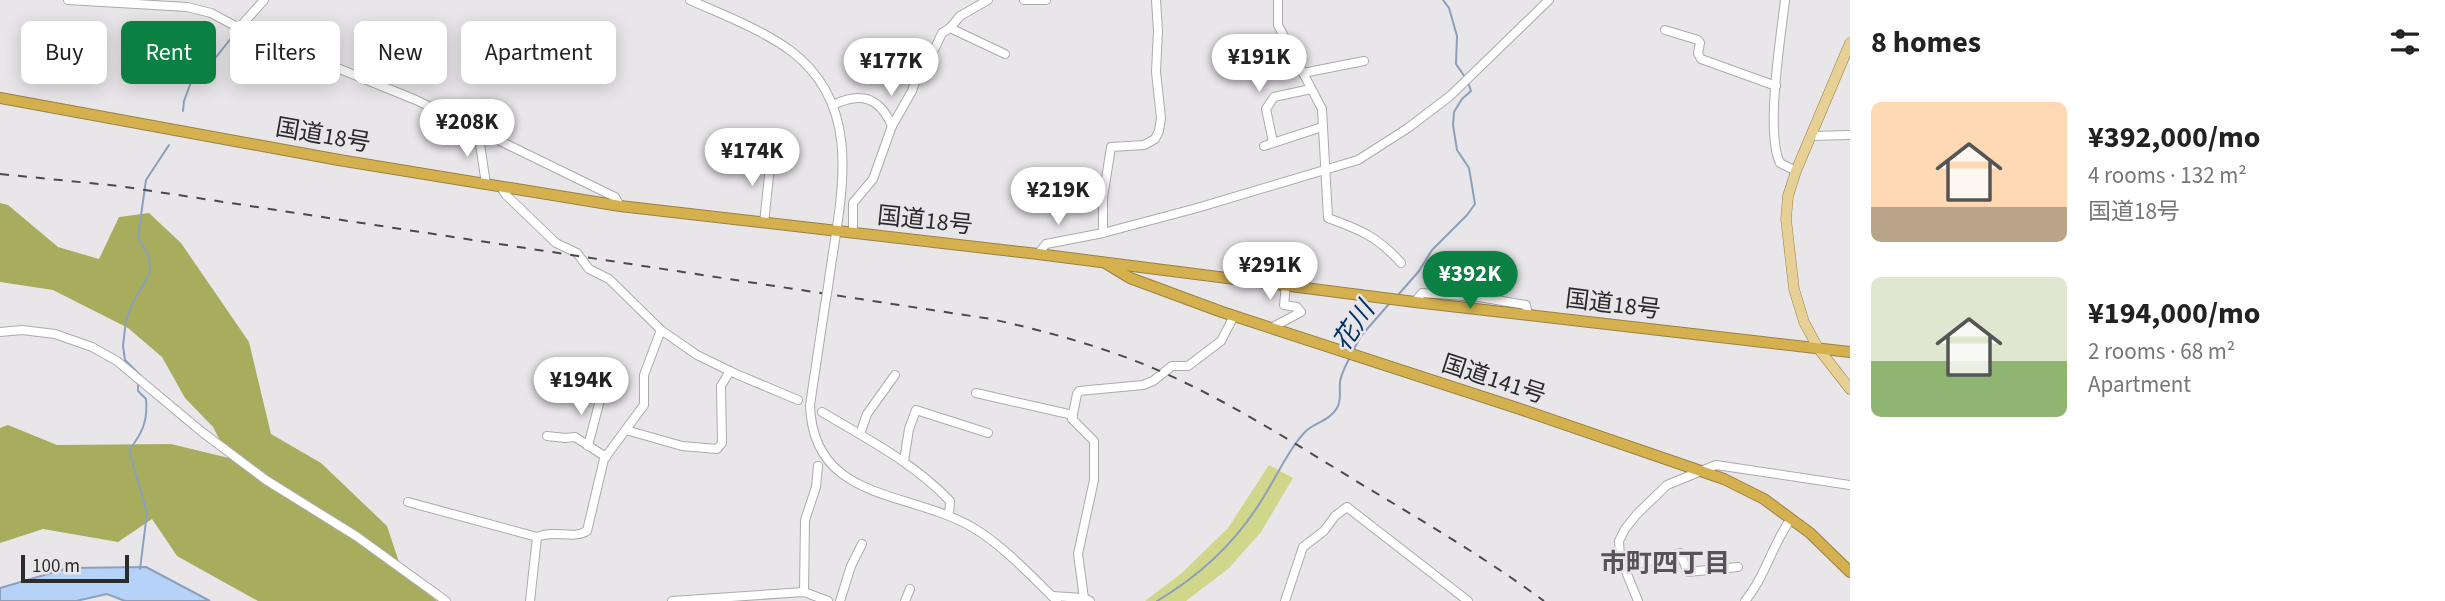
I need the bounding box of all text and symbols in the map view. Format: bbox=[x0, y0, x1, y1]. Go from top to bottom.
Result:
chip: Buy bbox=[21, 21, 107, 84]
chip: Rent bbox=[121, 21, 216, 84]
chip: Filters bbox=[230, 21, 340, 84]
chip: New bbox=[354, 21, 447, 84]
chip: Apartment bbox=[461, 21, 616, 84]
text: 8 homes bbox=[1871, 21, 1981, 64]
icon: filters bbox=[2386, 23, 2424, 61]
pin: ¥191K bbox=[1210, 34, 1308, 94]
pin: ¥177K bbox=[842, 38, 940, 98]
text: ¥191K bbox=[1228, 40, 1290, 73]
text: ¥177K bbox=[860, 44, 922, 77]
pin: ¥208K bbox=[418, 100, 516, 159]
text: ¥208K bbox=[436, 105, 498, 138]
street label: 国道18号 bbox=[273, 110, 373, 161]
text: ¥392,000/mo bbox=[2088, 116, 2260, 159]
pin: ¥174K bbox=[703, 128, 801, 188]
icon: home bbox=[1927, 130, 2011, 214]
text: ¥174K bbox=[721, 134, 783, 167]
text: 4 rooms · 132 m² bbox=[2088, 159, 2247, 192]
pin: ¥219K bbox=[1009, 168, 1107, 227]
text: ¥219K bbox=[1027, 173, 1089, 206]
text: 国道18号 bbox=[2088, 195, 2180, 228]
street label: 国道18号 bbox=[875, 198, 974, 243]
pin: ¥291K bbox=[1221, 243, 1319, 302]
text: ¥291K bbox=[1239, 248, 1301, 281]
pin: ¥392K bbox=[1421, 252, 1519, 311]
text: ¥392K bbox=[1439, 257, 1501, 290]
street label: 国道18号 bbox=[1563, 281, 1663, 328]
water label: 花川 bbox=[1324, 292, 1385, 358]
text: ¥194,000/mo bbox=[2088, 292, 2260, 335]
icon: home bbox=[1927, 305, 2011, 389]
text: 2 rooms · 68 m² bbox=[2088, 335, 2235, 368]
street label: 国道141号 bbox=[1437, 346, 1551, 413]
pin: ¥194K bbox=[532, 358, 630, 417]
text: ¥194K bbox=[550, 363, 612, 396]
text: Apartment bbox=[2088, 368, 2191, 401]
district label: 市町四丁目 bbox=[1600, 545, 1730, 582]
scale bar bbox=[21, 552, 130, 584]
text: 100 m bbox=[32, 553, 80, 580]

